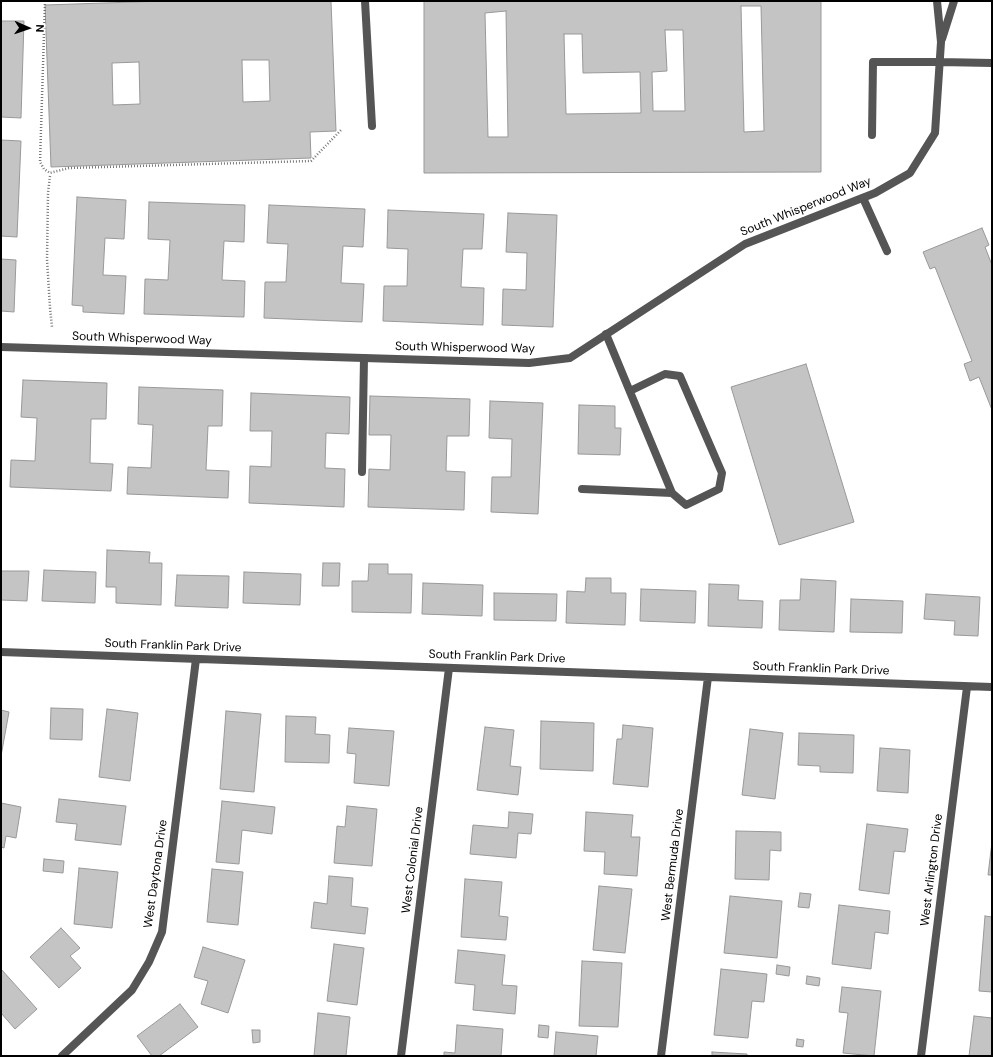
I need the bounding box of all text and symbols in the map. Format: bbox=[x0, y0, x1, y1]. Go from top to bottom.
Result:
north arrow bbox=[8, 8, 48, 48]
text: N bbox=[33, 24, 47, 33]
street label: South Whisperwood Way bbox=[738, 174, 874, 240]
street label: South Whisperwood Way bbox=[72, 329, 212, 349]
street label: South Whisperwood Way bbox=[395, 340, 535, 356]
street label: South Franklin Park Drive bbox=[104, 636, 242, 656]
street label: South Franklin Park Drive bbox=[428, 647, 566, 667]
street label: South Franklin Park Drive bbox=[752, 659, 890, 679]
street label: West Colonial Drive bbox=[399, 806, 427, 914]
street label: West Bermuda Drive bbox=[659, 808, 687, 922]
street label: West Arlington Drive bbox=[918, 813, 946, 927]
street label: West Daytona Drive bbox=[141, 819, 171, 929]

